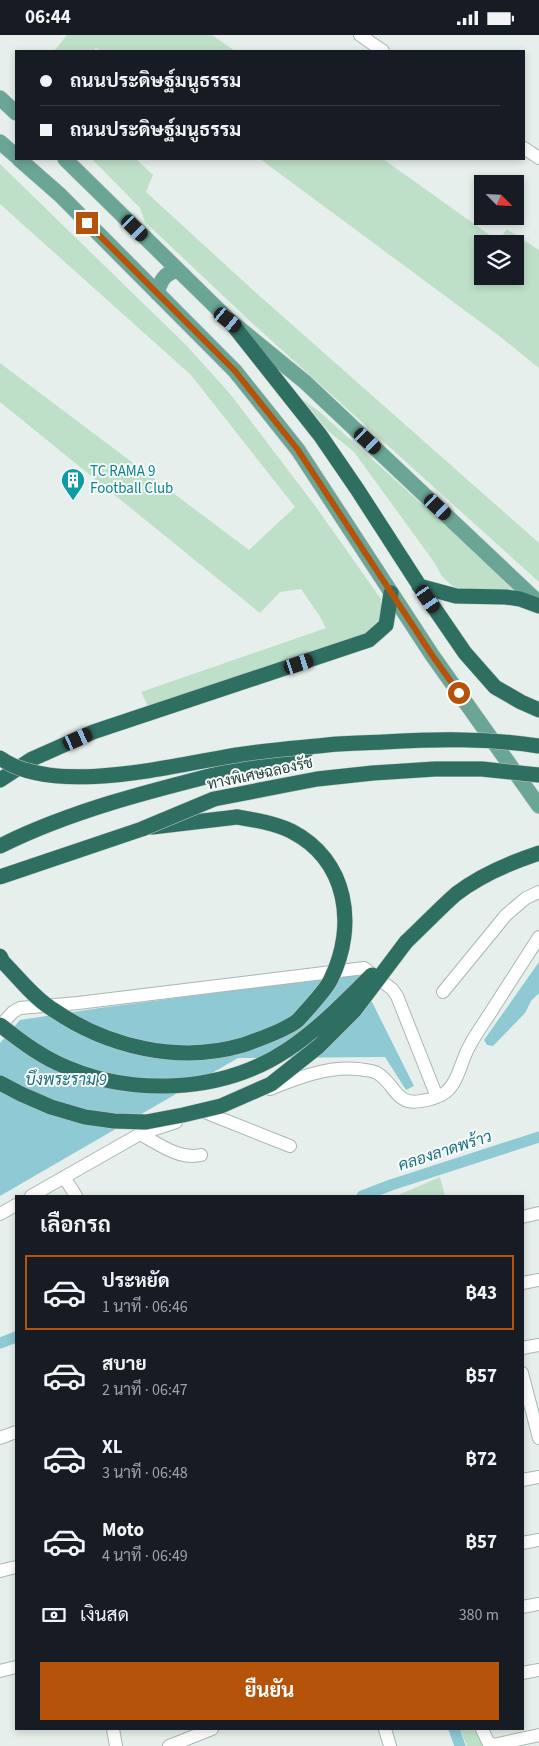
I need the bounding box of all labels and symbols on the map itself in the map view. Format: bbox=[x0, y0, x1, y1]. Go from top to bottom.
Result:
north arrow bbox=[474, 175, 524, 225]
route end bbox=[76, 212, 98, 234]
car bbox=[119, 212, 150, 244]
car bbox=[211, 305, 244, 335]
car bbox=[351, 425, 384, 457]
place label: TC RAMA 9 Football Club bbox=[90, 461, 173, 499]
building icon: TC RAMA 9 Football Club bbox=[60, 467, 86, 501]
car bbox=[421, 491, 454, 523]
car bbox=[413, 582, 442, 616]
car bbox=[282, 652, 315, 676]
route start bbox=[448, 682, 470, 704]
car bbox=[61, 726, 94, 752]
street label: ทางพิเศษฉลองรัช bbox=[205, 753, 315, 795]
water label: บึงพระราม 9 bbox=[25, 1069, 107, 1091]
water label: คลองลาดพร้าว bbox=[395, 1125, 495, 1176]

